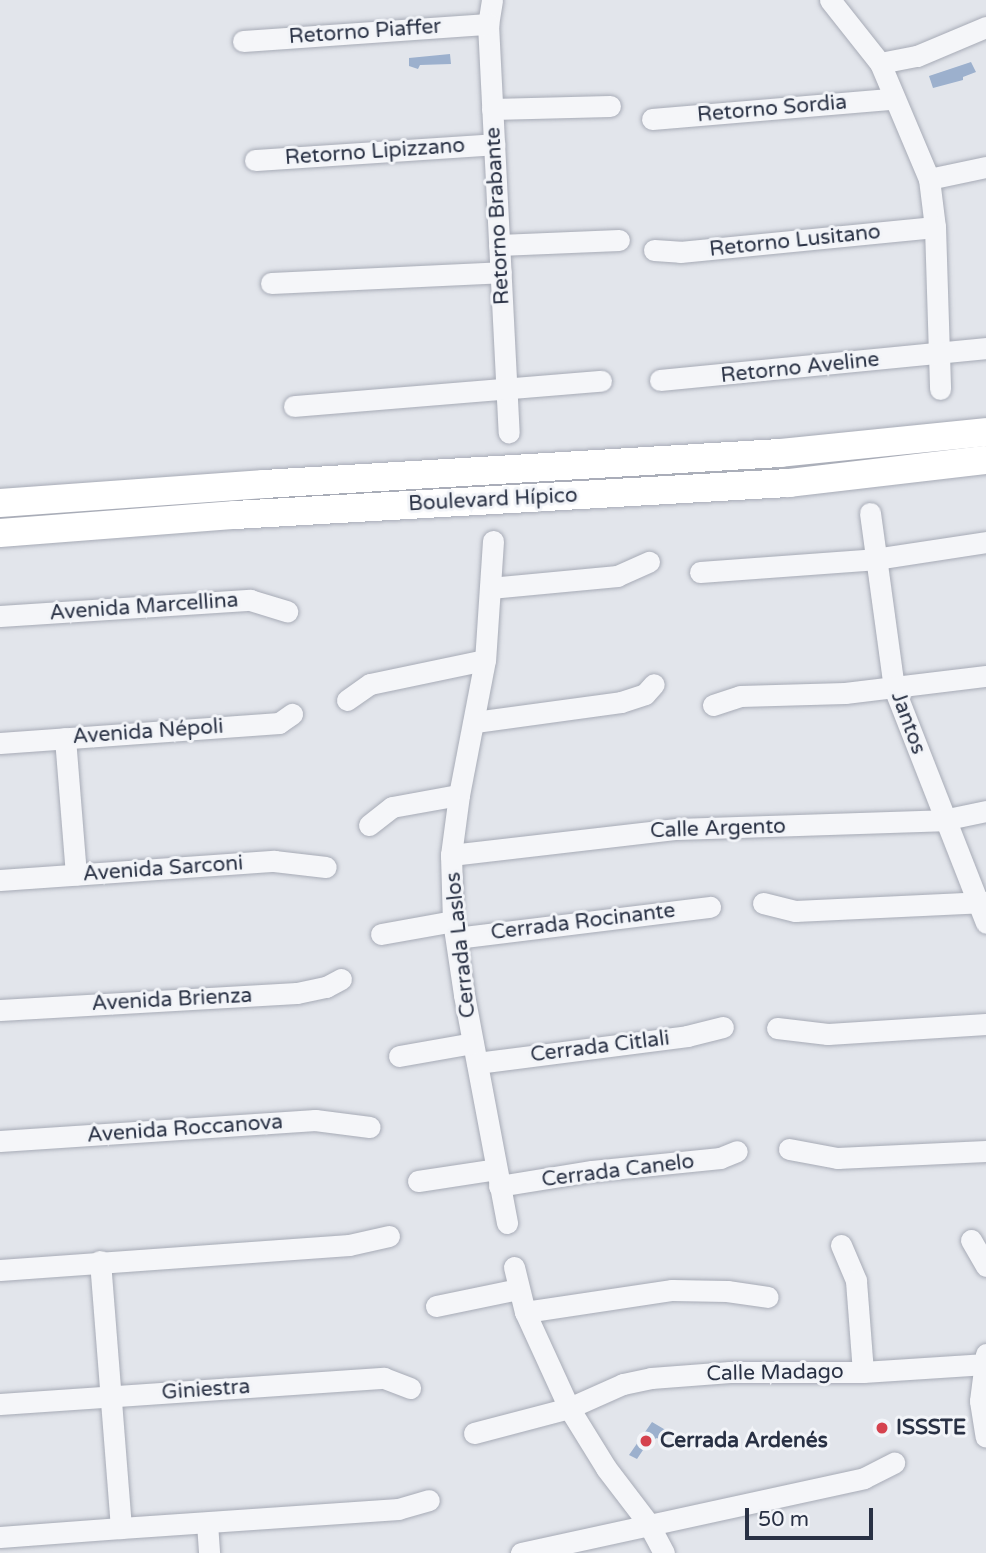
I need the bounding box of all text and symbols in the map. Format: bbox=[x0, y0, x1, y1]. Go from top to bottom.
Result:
street label: Retorno Piaffer bbox=[288, 14, 442, 50]
street label: Retorno Sordia bbox=[696, 90, 848, 128]
street label: Retorno Brabante bbox=[481, 126, 515, 306]
street label: Retorno Lipizzano bbox=[284, 133, 466, 171]
street label: Retorno Lusitano bbox=[708, 219, 882, 263]
street label: Retorno Aveline bbox=[719, 347, 881, 389]
street label: Boulevard Hípico bbox=[408, 483, 578, 517]
street label: Avenida Marcellina bbox=[49, 588, 239, 626]
street label: Jantos bbox=[885, 688, 931, 758]
street label: Avenida Népoli bbox=[72, 714, 224, 750]
street label: Calle Argento bbox=[650, 814, 786, 844]
street label: Avenida Sarconi bbox=[82, 851, 244, 887]
street label: Cerrada Laslos bbox=[441, 871, 481, 1019]
street label: Cerrada Rocinante bbox=[489, 898, 677, 946]
street label: Avenida Brienza bbox=[91, 983, 253, 1017]
street label: Cerrada Citlali bbox=[529, 1026, 671, 1068]
street label: Avenida Roccanova bbox=[86, 1110, 284, 1148]
street label: Cerrada Canelo bbox=[540, 1149, 696, 1193]
street label: Calle Madago bbox=[706, 1359, 844, 1387]
street label: Giniestra bbox=[161, 1374, 251, 1406]
place label: ISSSTE bbox=[896, 1415, 966, 1441]
marker: ISSSTE bbox=[874, 1420, 890, 1436]
place label: Cerrada Ardenés bbox=[660, 1428, 828, 1454]
marker: Cerrada Ardenés bbox=[638, 1433, 654, 1449]
scale bar bbox=[748, 1494, 876, 1538]
text: 50 m bbox=[758, 1507, 809, 1532]

